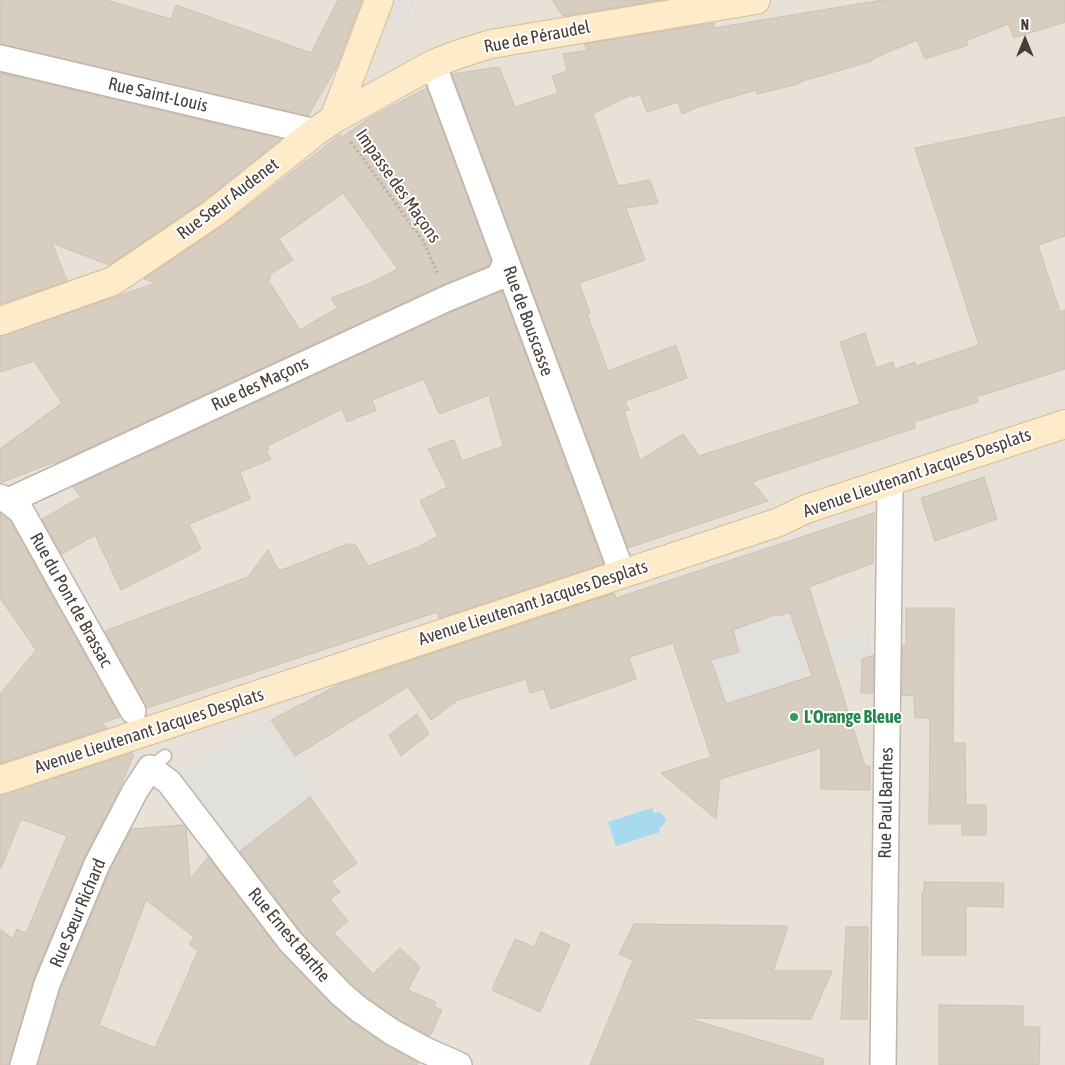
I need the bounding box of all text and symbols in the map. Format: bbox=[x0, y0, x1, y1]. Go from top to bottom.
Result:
north arrow bbox=[1000, 15, 1050, 65]
street label: Rue de Péraudel bbox=[482, 16, 592, 58]
text: N bbox=[1021, 17, 1029, 33]
street label: Rue Saint-Louis bbox=[106, 73, 210, 117]
street label: Impasse des Maçons bbox=[351, 125, 445, 247]
street label: Rue Sœur Audenet bbox=[173, 154, 283, 244]
street label: Rue de Bouscasse bbox=[498, 263, 558, 379]
street label: Rue des Maçons bbox=[208, 352, 312, 416]
street label: Avenue Lieutenant Jacques Desplats bbox=[800, 424, 1034, 522]
street label: Rue du Pont de Brassac bbox=[25, 529, 117, 671]
street label: Avenue Lieutenant Jacques Desplats bbox=[416, 556, 650, 650]
street label: Avenue Lieutenant Jacques Desplats bbox=[32, 684, 266, 778]
place label: L'Orange Bleue bbox=[804, 706, 902, 728]
marker: L'Orange Bleue bbox=[788, 711, 800, 723]
street label: Rue Paul Barthes bbox=[874, 747, 898, 859]
street label: Rue Sœur Richard bbox=[45, 855, 111, 971]
street label: Rue Ernest Barthe bbox=[243, 883, 335, 987]

